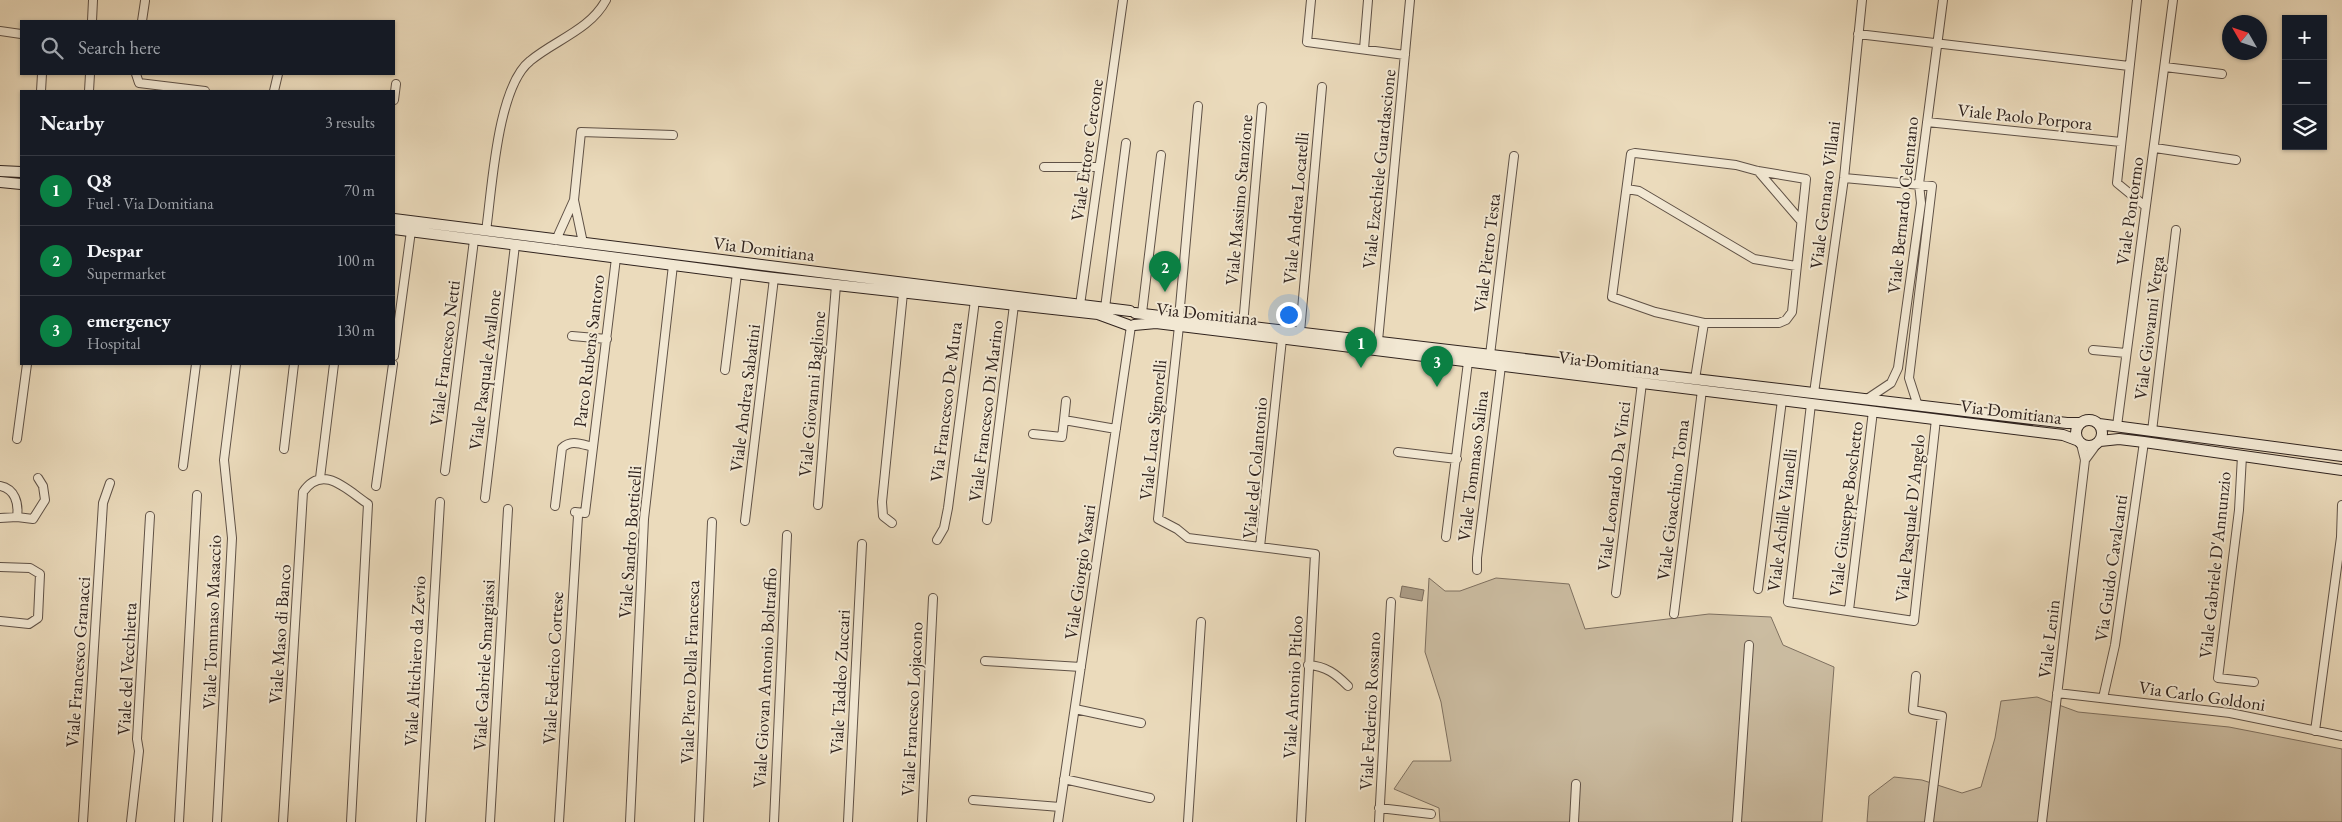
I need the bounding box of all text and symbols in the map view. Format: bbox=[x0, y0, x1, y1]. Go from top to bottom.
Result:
north arrow bbox=[2222, 15, 2267, 60]
map controls bbox=[2282, 15, 2327, 150]
button: + bbox=[2282, 15, 2327, 60]
search box bbox=[20, 20, 395, 75]
icon: search bbox=[38, 34, 66, 62]
text: Search here bbox=[78, 35, 160, 60]
button: − bbox=[2282, 60, 2327, 105]
street label: Viale Ezechiele Guardascione bbox=[1357, 68, 1400, 270]
street label: Viale Ettore Cercone bbox=[1065, 77, 1108, 222]
street label: Viale Paolo Porpora bbox=[1957, 98, 2094, 135]
button: layers bbox=[2282, 105, 2327, 150]
text: Nearby bbox=[40, 109, 104, 136]
text: 3 results bbox=[325, 112, 375, 133]
street label: Viale Massimo Stanzione bbox=[1220, 114, 1257, 286]
street label: Viale Bernardo Celentano bbox=[1882, 115, 1923, 295]
street label: Viale Gennaro Villani bbox=[1804, 119, 1845, 270]
street label: Viale Andrea Locatelli bbox=[1277, 130, 1314, 285]
street label: Viale Pontormo bbox=[2111, 155, 2149, 267]
text: Q8 bbox=[87, 168, 112, 193]
text: 1 bbox=[52, 180, 60, 201]
text: 70 m bbox=[344, 180, 375, 201]
street label: Viale Pietro Testa bbox=[1468, 191, 1505, 314]
text: Fuel · Via Domitiana bbox=[87, 193, 214, 214]
street label: Via Domitiana bbox=[712, 231, 817, 266]
text: Despar bbox=[87, 238, 143, 263]
text: 2 bbox=[52, 250, 60, 271]
text: 100 m bbox=[336, 250, 375, 271]
pin: 2 bbox=[1149, 251, 1181, 292]
street label: Viale Giovanni Verga bbox=[2128, 254, 2169, 401]
text: Supermarket bbox=[87, 263, 166, 284]
street label: Parco Rubens Santoro bbox=[568, 273, 609, 429]
street label: Viale Francesco Netti bbox=[424, 278, 465, 427]
street label: Viale Pasquale Avallone bbox=[463, 288, 506, 451]
street label: Via Domitiana bbox=[1155, 297, 1260, 330]
your location bbox=[1276, 302, 1302, 328]
text: emergency bbox=[87, 308, 171, 333]
street label: Viale Giovanni Baglione bbox=[793, 310, 830, 478]
street label: Viale Francesco Di Marino bbox=[963, 319, 1008, 503]
text: 3 bbox=[52, 320, 60, 341]
text: 130 m bbox=[336, 320, 375, 341]
street label: Via Francesco De Mura bbox=[924, 320, 967, 483]
street label: Viale Andrea Sabatini bbox=[724, 322, 765, 473]
pin: 1 bbox=[1345, 327, 1377, 368]
text: Hospital bbox=[87, 333, 141, 354]
street label: Via Domitiana bbox=[1557, 345, 1662, 380]
pin: 3 bbox=[1421, 346, 1453, 387]
street label: Viale Luca Signorelli bbox=[1134, 358, 1171, 501]
street label: Viale Tommaso Salina bbox=[1452, 388, 1493, 543]
street label: Via Domitiana bbox=[1959, 394, 2064, 429]
street label: Viale del Colantonio bbox=[1237, 396, 1272, 540]
street label: Viale Leonardo Da Vinci bbox=[1592, 399, 1635, 572]
street label: Viale Gioacchino Toma bbox=[1651, 417, 1694, 582]
street label: Viale Giuseppe Boschetto bbox=[1823, 420, 1868, 598]
street label: Viale Pasquale D'Angelo bbox=[1889, 433, 1930, 603]
street label: Viale Achille Vianelli bbox=[1761, 447, 1802, 593]
street label: Viale Sandro Botticelli bbox=[613, 464, 646, 619]
street label: Viale Gabriele D'Annunzio bbox=[2193, 470, 2236, 660]
street label: Via Guido Cavalcanti bbox=[2089, 492, 2132, 643]
street label: Viale Giorgio Vasari bbox=[1059, 502, 1100, 641]
street label: Viale Tommaso Masaccio bbox=[197, 534, 226, 710]
street label: Viale Maso di Banco bbox=[263, 563, 296, 705]
street label: Viale Giovan Antonio Boltraffio bbox=[747, 567, 782, 789]
street label: Viale Francesco Granacci bbox=[60, 575, 95, 748]
street label: Viale Altichiero da Zevio bbox=[399, 575, 430, 747]
street label: Viale Gabriele Smargiassi bbox=[468, 578, 499, 751]
street label: Viale Piero Della Francesca bbox=[675, 579, 704, 764]
street label: Viale Federico Cortese bbox=[537, 591, 568, 745]
street label: Viale Lenin bbox=[2032, 598, 2065, 680]
street label: Viale del Vecchietta bbox=[112, 601, 142, 736]
street label: Viale Taddeo Zuccari bbox=[824, 608, 855, 755]
street label: Viale Antonio Pitloo bbox=[1277, 615, 1308, 759]
street label: Viale Francesco Lojacono bbox=[895, 621, 928, 797]
street label: Viale Federico Rossano bbox=[1354, 631, 1385, 791]
street label: Via Carlo Goldoni bbox=[2137, 675, 2268, 716]

